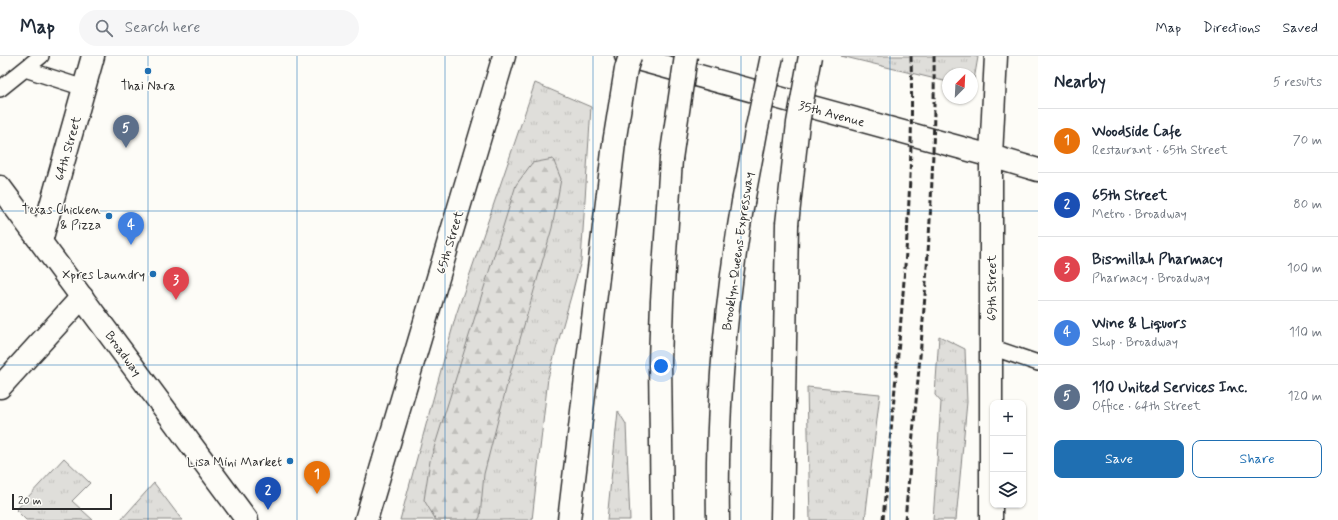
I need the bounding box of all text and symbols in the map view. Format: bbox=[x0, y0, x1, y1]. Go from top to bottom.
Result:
search box bbox=[79, 10, 359, 46]
text: Map bbox=[20, 15, 55, 40]
icon: search bbox=[93, 17, 115, 39]
text: Search here bbox=[125, 18, 200, 38]
text: Map bbox=[1155, 19, 1181, 37]
text: Directions bbox=[1203, 19, 1261, 37]
text: Saved bbox=[1283, 19, 1318, 37]
marker: Thai Nara bbox=[143, 66, 153, 76]
north arrow bbox=[942, 68, 978, 104]
text: Nearby bbox=[1054, 71, 1106, 93]
text: 5 results bbox=[1273, 74, 1322, 91]
place label: Thai Nara bbox=[121, 78, 176, 95]
street label: 35th Avenue bbox=[797, 97, 867, 131]
street label: 64th Street bbox=[51, 114, 86, 183]
pin: 5 bbox=[113, 115, 139, 148]
text: Woodside Cafe bbox=[1092, 122, 1182, 142]
text: 1 bbox=[1064, 132, 1070, 149]
text: 70 m bbox=[1293, 132, 1322, 149]
text: Restaurant · 65th Street bbox=[1092, 142, 1228, 159]
street label: Brooklyn-Queens Expressway bbox=[719, 171, 758, 332]
text: 65th Street bbox=[1092, 186, 1167, 206]
text: 2 bbox=[1064, 196, 1070, 213]
text: 80 m bbox=[1293, 196, 1322, 213]
place label: Texas Chicken & Pizza bbox=[22, 202, 101, 234]
text: Metro · Broadway bbox=[1092, 206, 1187, 223]
street label: 65th Street bbox=[433, 208, 468, 276]
marker: Texas Chicken & Pizza bbox=[104, 211, 114, 221]
pin: 4 bbox=[118, 212, 144, 245]
text: Bismillah Pharmacy bbox=[1092, 250, 1223, 270]
street label: 69th Street bbox=[984, 255, 1001, 321]
text: 3 bbox=[1064, 260, 1070, 277]
text: 100 m bbox=[1287, 260, 1322, 277]
place label: Xpres Laundry bbox=[62, 267, 145, 284]
pin: 3 bbox=[163, 267, 189, 300]
marker: Xpres Laundry bbox=[148, 269, 158, 279]
text: Pharmacy · Broadway bbox=[1092, 270, 1210, 287]
text: Wine & Liquors bbox=[1092, 314, 1186, 334]
text: 4 bbox=[1063, 324, 1071, 341]
text: 110 m bbox=[1289, 324, 1322, 341]
street label: Broadway bbox=[101, 328, 145, 380]
text: Shop · Broadway bbox=[1092, 334, 1178, 351]
your location bbox=[651, 356, 671, 376]
text: 110 United Services Inc. bbox=[1092, 378, 1247, 398]
text: 5 bbox=[1063, 388, 1071, 405]
text: 120 m bbox=[1288, 388, 1322, 405]
text: Office · 64th Street bbox=[1092, 398, 1201, 415]
map controls bbox=[990, 400, 1026, 508]
button: + bbox=[990, 400, 1026, 436]
button: − bbox=[990, 436, 1026, 472]
button: Save bbox=[1054, 440, 1184, 478]
button: Share bbox=[1192, 440, 1322, 478]
place label: Lisa Mini Market bbox=[187, 454, 282, 471]
marker: Lisa Mini Market bbox=[285, 456, 295, 466]
pin: 1 bbox=[304, 461, 330, 494]
button: layers bbox=[990, 472, 1026, 508]
pin: 2 bbox=[255, 477, 281, 510]
scale bar bbox=[12, 492, 112, 511]
text: 20 m bbox=[18, 494, 41, 508]

